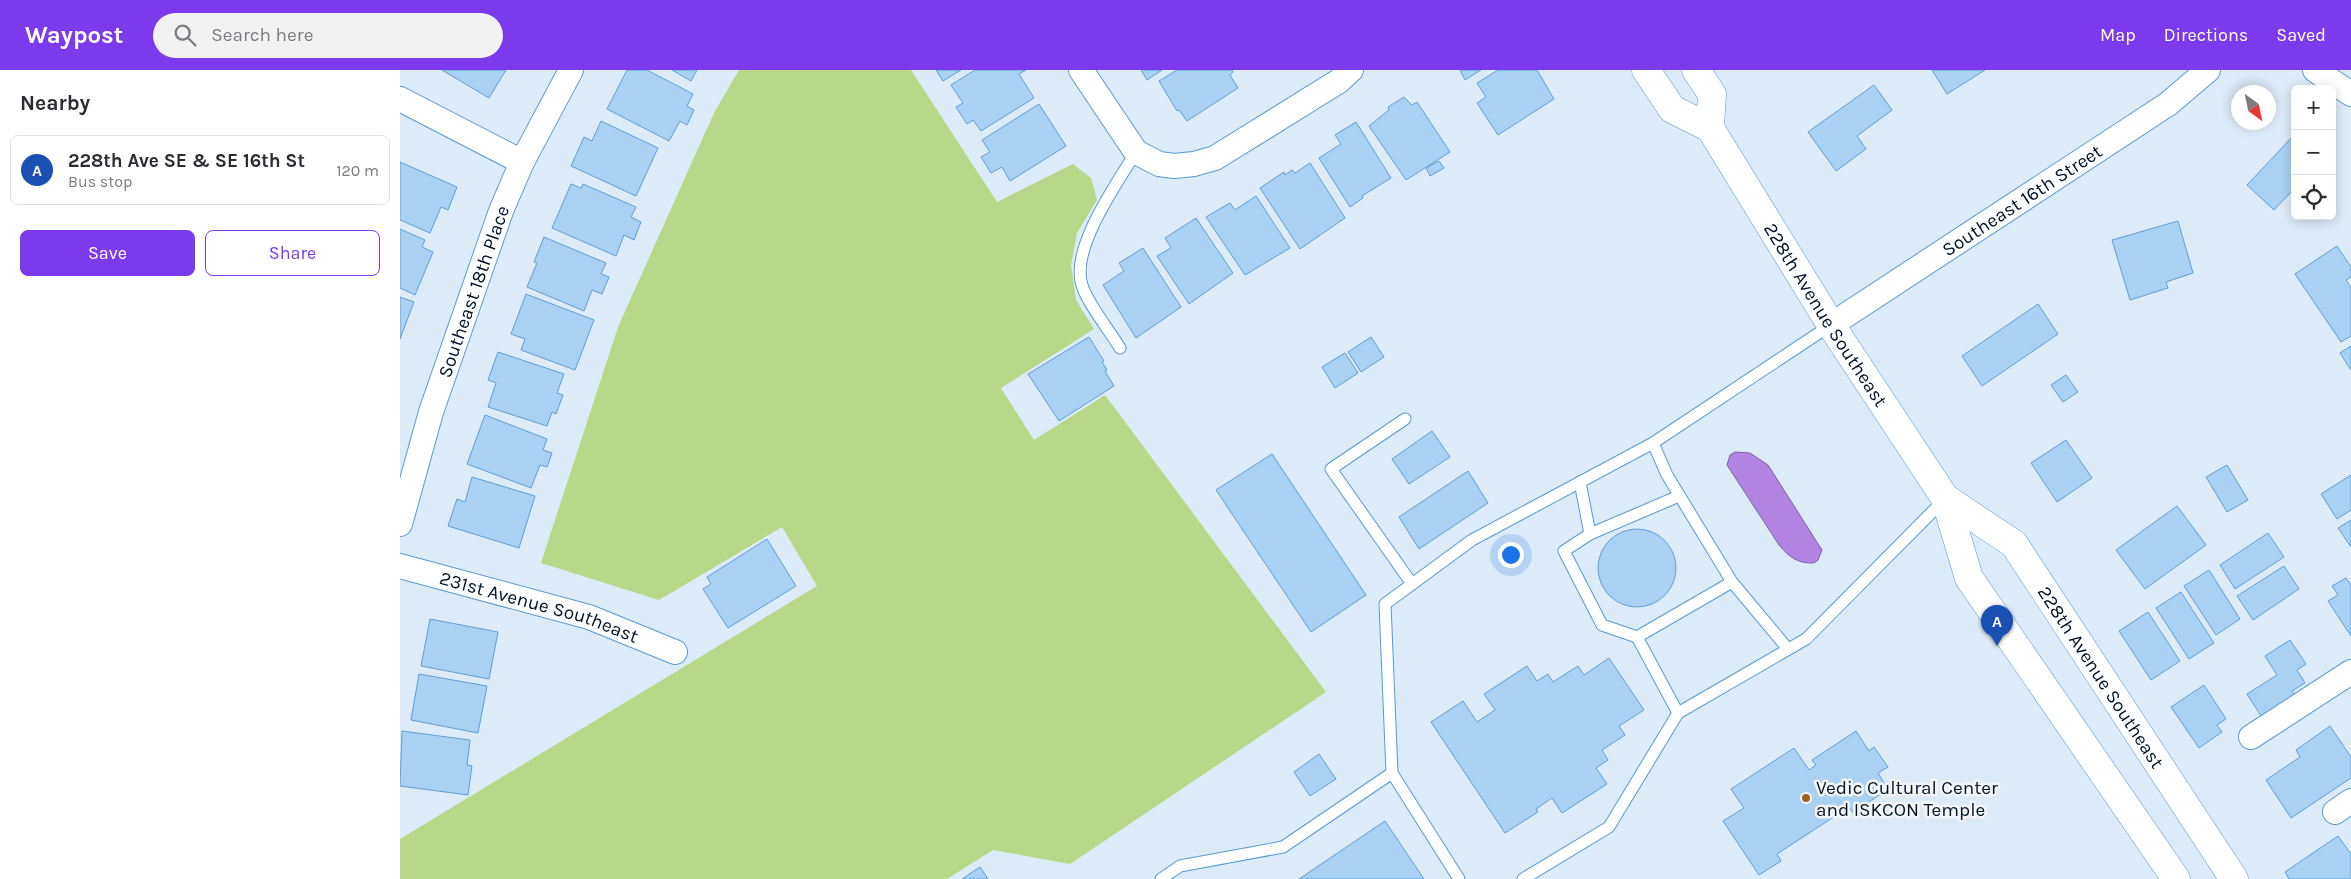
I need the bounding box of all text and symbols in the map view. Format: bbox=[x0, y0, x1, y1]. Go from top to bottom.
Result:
search box bbox=[153, 13, 503, 58]
text: Waypost bbox=[25, 21, 123, 49]
icon: search bbox=[171, 21, 199, 49]
text: Search here bbox=[211, 24, 313, 46]
text: Map bbox=[2100, 24, 2136, 46]
text: Directions bbox=[2164, 24, 2248, 46]
text: Saved bbox=[2276, 24, 2326, 46]
north arrow bbox=[2231, 85, 2276, 130]
map controls bbox=[2291, 85, 2336, 220]
button: + bbox=[2291, 85, 2336, 130]
text: Nearby bbox=[20, 91, 90, 115]
button: − bbox=[2291, 130, 2336, 175]
street label: Southeast 16th Street bbox=[1938, 140, 2106, 261]
text: 228th Ave SE & SE 16th St bbox=[68, 150, 305, 172]
text: A bbox=[32, 161, 42, 180]
text: 120 m bbox=[336, 161, 379, 180]
text: Bus stop bbox=[68, 172, 132, 191]
button: locate bbox=[2291, 175, 2336, 220]
street label: Southeast 18th Place bbox=[434, 202, 514, 381]
street label: 228th Avenue Southeast bbox=[1759, 219, 1892, 411]
button: Save bbox=[20, 230, 195, 276]
button: Share bbox=[205, 230, 380, 276]
your location bbox=[1498, 542, 1524, 568]
street label: 231st Avenue Southeast bbox=[437, 567, 641, 648]
street label: 228th Avenue Southeast bbox=[2033, 582, 2168, 773]
pin: A bbox=[1981, 605, 2013, 646]
place label: Vedic Cultural Center and ISKCON Temple bbox=[1816, 777, 1998, 821]
marker: Vedic Cultural Center and ISKCON Temple bbox=[1800, 792, 1812, 804]

